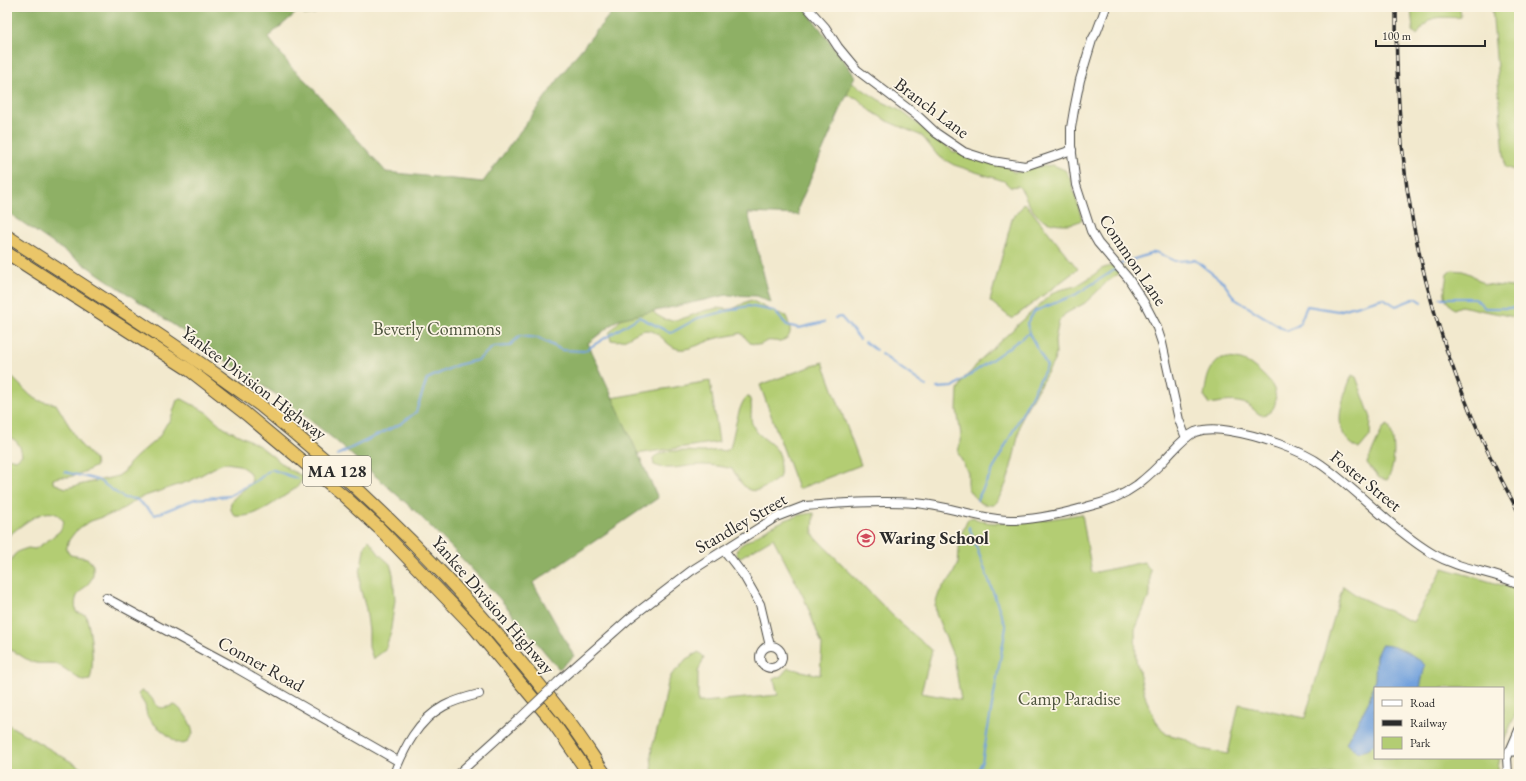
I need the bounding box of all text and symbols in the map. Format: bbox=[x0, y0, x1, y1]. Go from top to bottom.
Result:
scale bar bbox=[1376, 22, 1485, 48]
text: 100 m bbox=[1382, 28, 1412, 44]
street label: Branch Lane bbox=[890, 72, 974, 143]
street label: Common Lane bbox=[1094, 209, 1173, 310]
park label: Beverly Commons bbox=[373, 317, 501, 340]
street label: Yankee Division Highway bbox=[177, 320, 332, 445]
street label: Foster Street bbox=[1326, 445, 1407, 517]
road number: MA 128 bbox=[303, 456, 371, 486]
street label: Standley Street bbox=[691, 487, 791, 558]
place label: Waring School bbox=[879, 526, 989, 549]
school or university icon: Waring School bbox=[856, 528, 876, 548]
street label: Yankee Division Highway bbox=[427, 531, 560, 679]
street label: Conner Road bbox=[214, 630, 309, 697]
park label: Camp Paradise bbox=[1018, 687, 1120, 710]
legend bbox=[1374, 687, 1504, 759]
text: Road bbox=[1410, 695, 1436, 711]
text: Railway bbox=[1410, 715, 1448, 731]
text: Park bbox=[1410, 735, 1431, 751]

